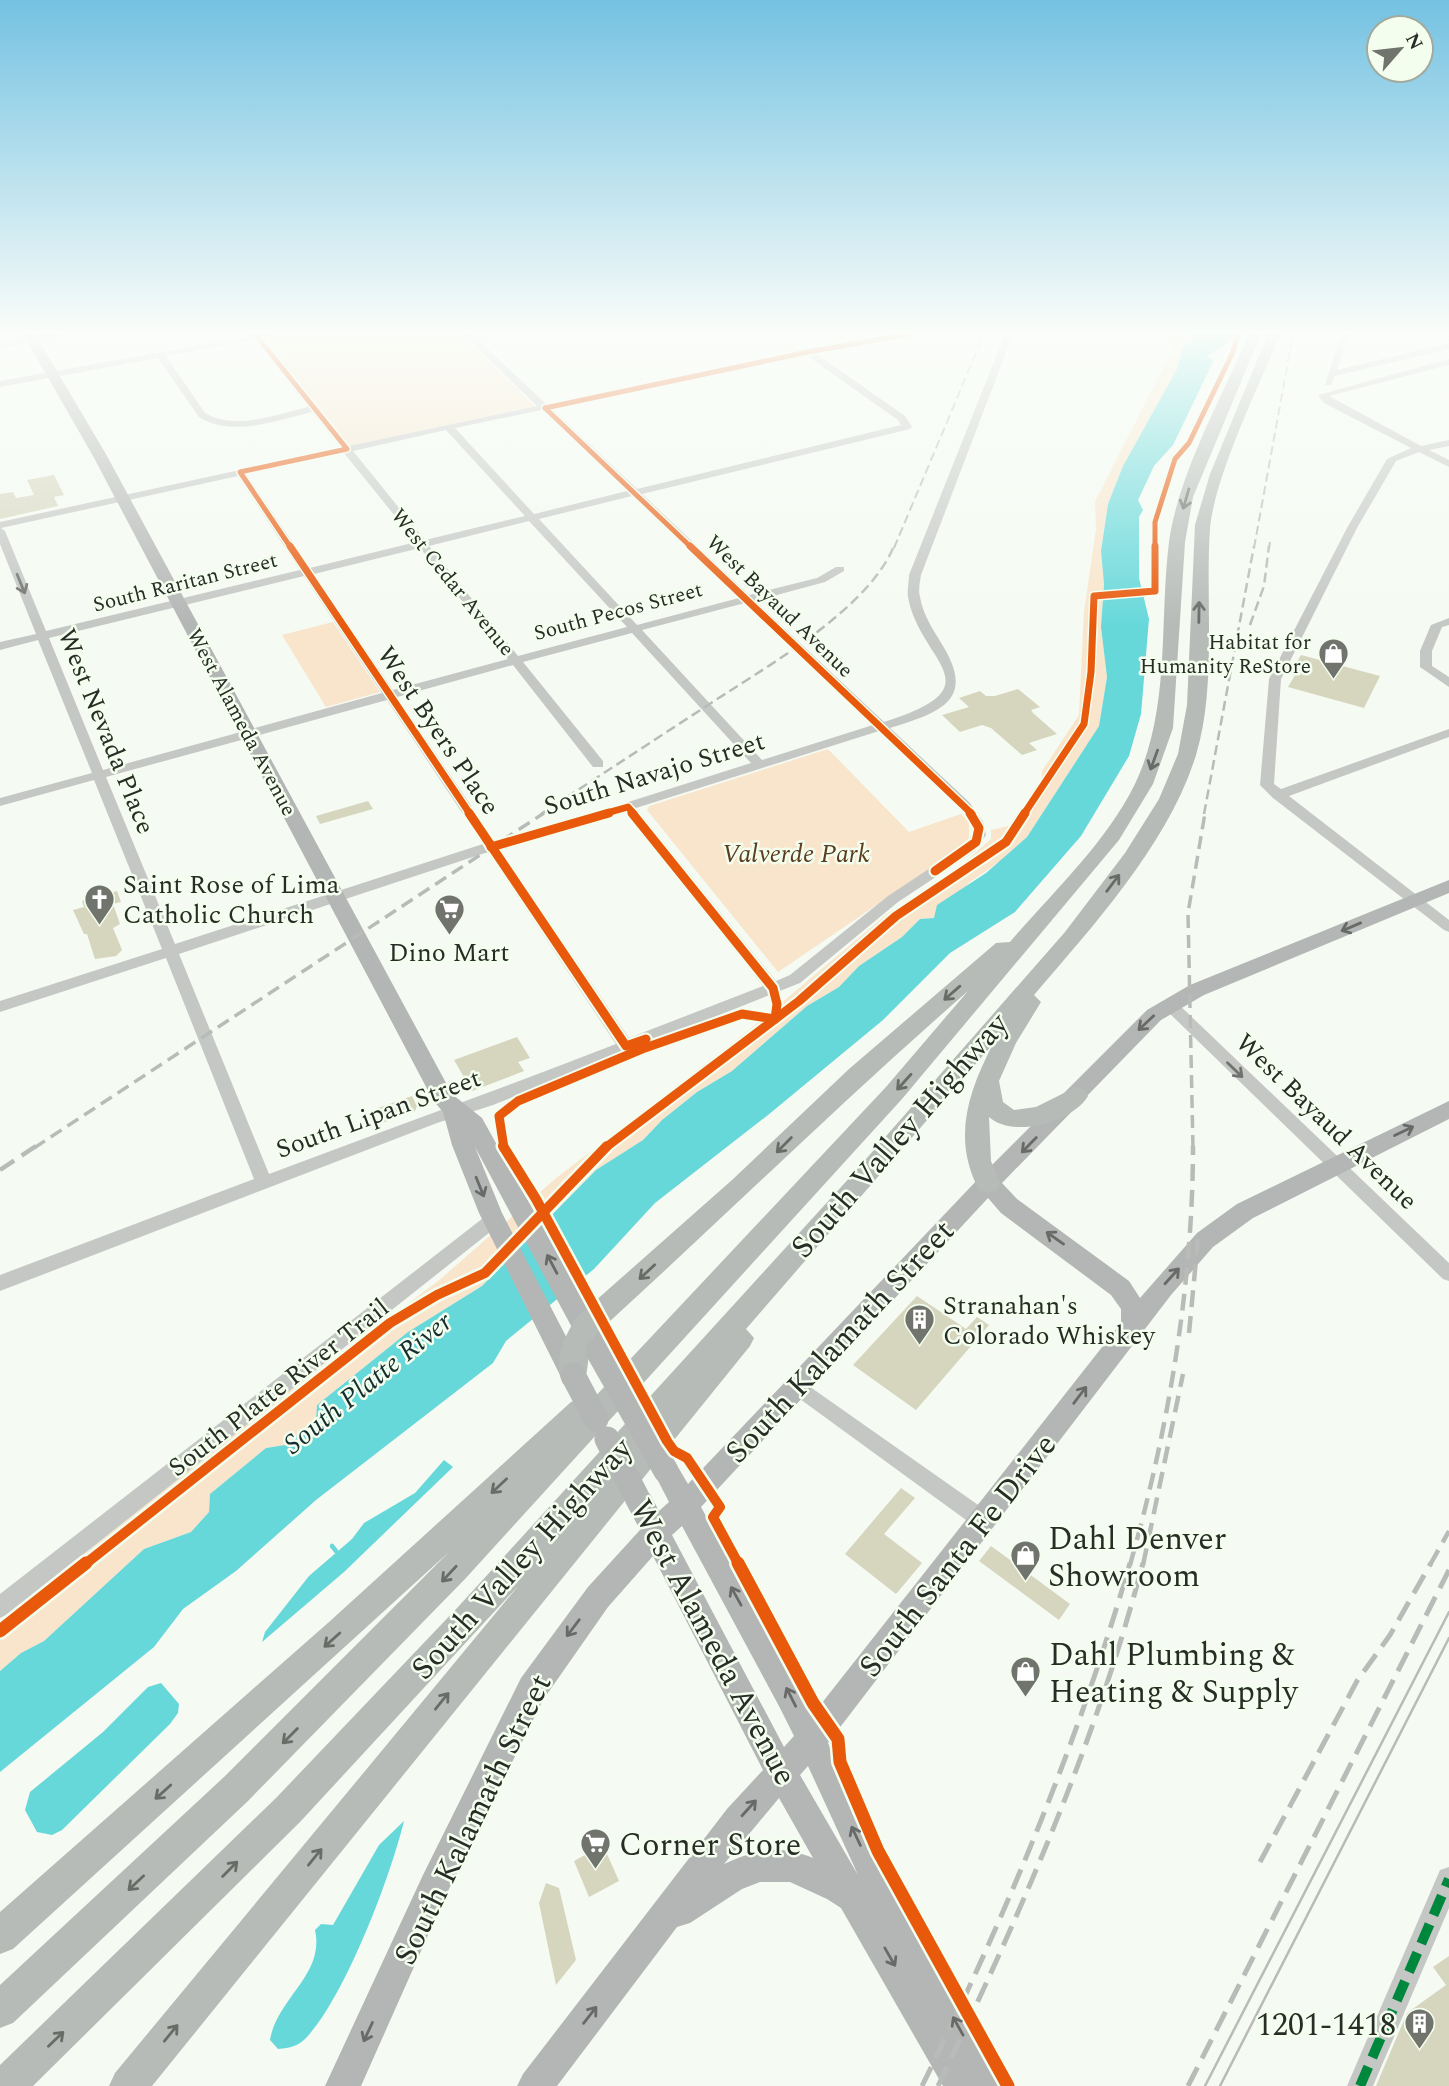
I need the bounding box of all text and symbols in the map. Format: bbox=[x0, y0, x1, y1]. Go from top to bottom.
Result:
north arrow bbox=[1365, 14, 1435, 84]
text: N bbox=[1397, 28, 1430, 55]
one-way arrow bbox=[1178, 488, 1191, 510]
street label: West Cedar Avenue bbox=[382, 502, 522, 664]
street label: West Bayaud Avenue bbox=[698, 528, 860, 686]
street label: South Raritan Street bbox=[90, 545, 281, 621]
one-way arrow bbox=[16, 572, 29, 594]
street label: South Pecos Street bbox=[530, 574, 706, 650]
one-way arrow bbox=[1192, 600, 1205, 623]
street label: West Nevada Place bbox=[47, 623, 166, 840]
street label: West Alameda Avenue bbox=[178, 623, 304, 822]
place label: Habitat for Humanity ReStore bbox=[1140, 627, 1311, 683]
shop icon: Habitat for Humanity ReStore bbox=[1317, 637, 1351, 681]
street label: West Byers Place bbox=[367, 638, 510, 823]
street label: South Navajo Street bbox=[539, 721, 770, 827]
one-way arrow bbox=[1147, 749, 1160, 771]
park label: Valverde Park bbox=[722, 834, 870, 874]
place label: Saint Rose of Lima Catholic Church bbox=[123, 865, 340, 935]
one-way arrow bbox=[1106, 874, 1121, 892]
church icon: Saint Rose of Lima Catholic Church bbox=[83, 882, 117, 926]
supermarket icon: Dino Mart bbox=[432, 892, 466, 936]
one-way arrow bbox=[1340, 921, 1362, 934]
place label: Dino Mart bbox=[388, 933, 510, 973]
one-way arrow bbox=[944, 985, 962, 1001]
street label: South Valley Highway bbox=[779, 1001, 1022, 1270]
one-way arrow bbox=[1138, 1014, 1155, 1031]
street label: West Bayaud Avenue bbox=[1226, 1024, 1427, 1220]
street label: South Lipan Street bbox=[270, 1058, 487, 1170]
one-way arrow bbox=[1226, 1061, 1243, 1078]
one-way arrow bbox=[896, 1073, 912, 1091]
one-way arrow bbox=[1393, 1124, 1414, 1137]
one-way arrow bbox=[1020, 1136, 1037, 1153]
one-way arrow bbox=[776, 1137, 793, 1154]
one-way arrow bbox=[474, 1176, 487, 1197]
street label: South Kalamath Street bbox=[714, 1209, 967, 1475]
one-way arrow bbox=[1046, 1231, 1065, 1246]
one-way arrow bbox=[545, 1254, 559, 1274]
one-way arrow bbox=[638, 1264, 656, 1280]
one-way arrow bbox=[1164, 1268, 1180, 1286]
place label: Stranahan's Colorado Whiskey bbox=[943, 1286, 1156, 1356]
street label: South Platte River Trail bbox=[159, 1289, 398, 1487]
water label: South Platte River bbox=[274, 1301, 462, 1465]
building icon: Stranahan's Colorado Whiskey bbox=[903, 1303, 937, 1347]
one-way arrow bbox=[1072, 1386, 1087, 1405]
street label: South Santa Fe Drive bbox=[847, 1423, 1069, 1689]
street label: South Valley Highway bbox=[399, 1425, 646, 1691]
one-way arrow bbox=[490, 1478, 508, 1494]
street label: West Alameda Avenue bbox=[616, 1491, 809, 1795]
place label: Dahl Denver Showroom bbox=[1048, 1515, 1226, 1601]
shop icon: Dahl Denver Showroom bbox=[1008, 1539, 1042, 1583]
one-way arrow bbox=[441, 1565, 458, 1582]
one-way arrow bbox=[729, 1587, 743, 1607]
one-way arrow bbox=[566, 1618, 581, 1636]
place label: Dahl Plumbing & Heating & Supply bbox=[1049, 1631, 1299, 1717]
one-way arrow bbox=[323, 1632, 341, 1648]
shop icon: Dahl Plumbing & Heating & Supply bbox=[1009, 1655, 1043, 1699]
street label: South Kalamath Street bbox=[381, 1666, 565, 1974]
one-way arrow bbox=[784, 1687, 798, 1708]
one-way arrow bbox=[434, 1693, 449, 1711]
one-way arrow bbox=[282, 1727, 299, 1744]
one-way arrow bbox=[154, 1784, 172, 1800]
one-way arrow bbox=[741, 1799, 757, 1817]
place label: Corner Store bbox=[619, 1821, 801, 1870]
one-way arrow bbox=[848, 1826, 862, 1847]
supermarket icon: Corner Store bbox=[579, 1827, 613, 1871]
one-way arrow bbox=[307, 1848, 323, 1866]
one-way arrow bbox=[221, 1861, 238, 1878]
one-way arrow bbox=[128, 1874, 146, 1891]
one-way arrow bbox=[883, 1946, 897, 1966]
place label: 1201-1418 bbox=[1256, 2001, 1396, 2050]
one-way arrow bbox=[583, 2006, 598, 2025]
building icon: 1201-1418 bbox=[1402, 2007, 1436, 2051]
one-way arrow bbox=[951, 2016, 964, 2037]
one-way arrow bbox=[361, 2021, 375, 2042]
one-way arrow bbox=[164, 2025, 179, 2043]
one-way arrow bbox=[47, 2030, 64, 2047]

